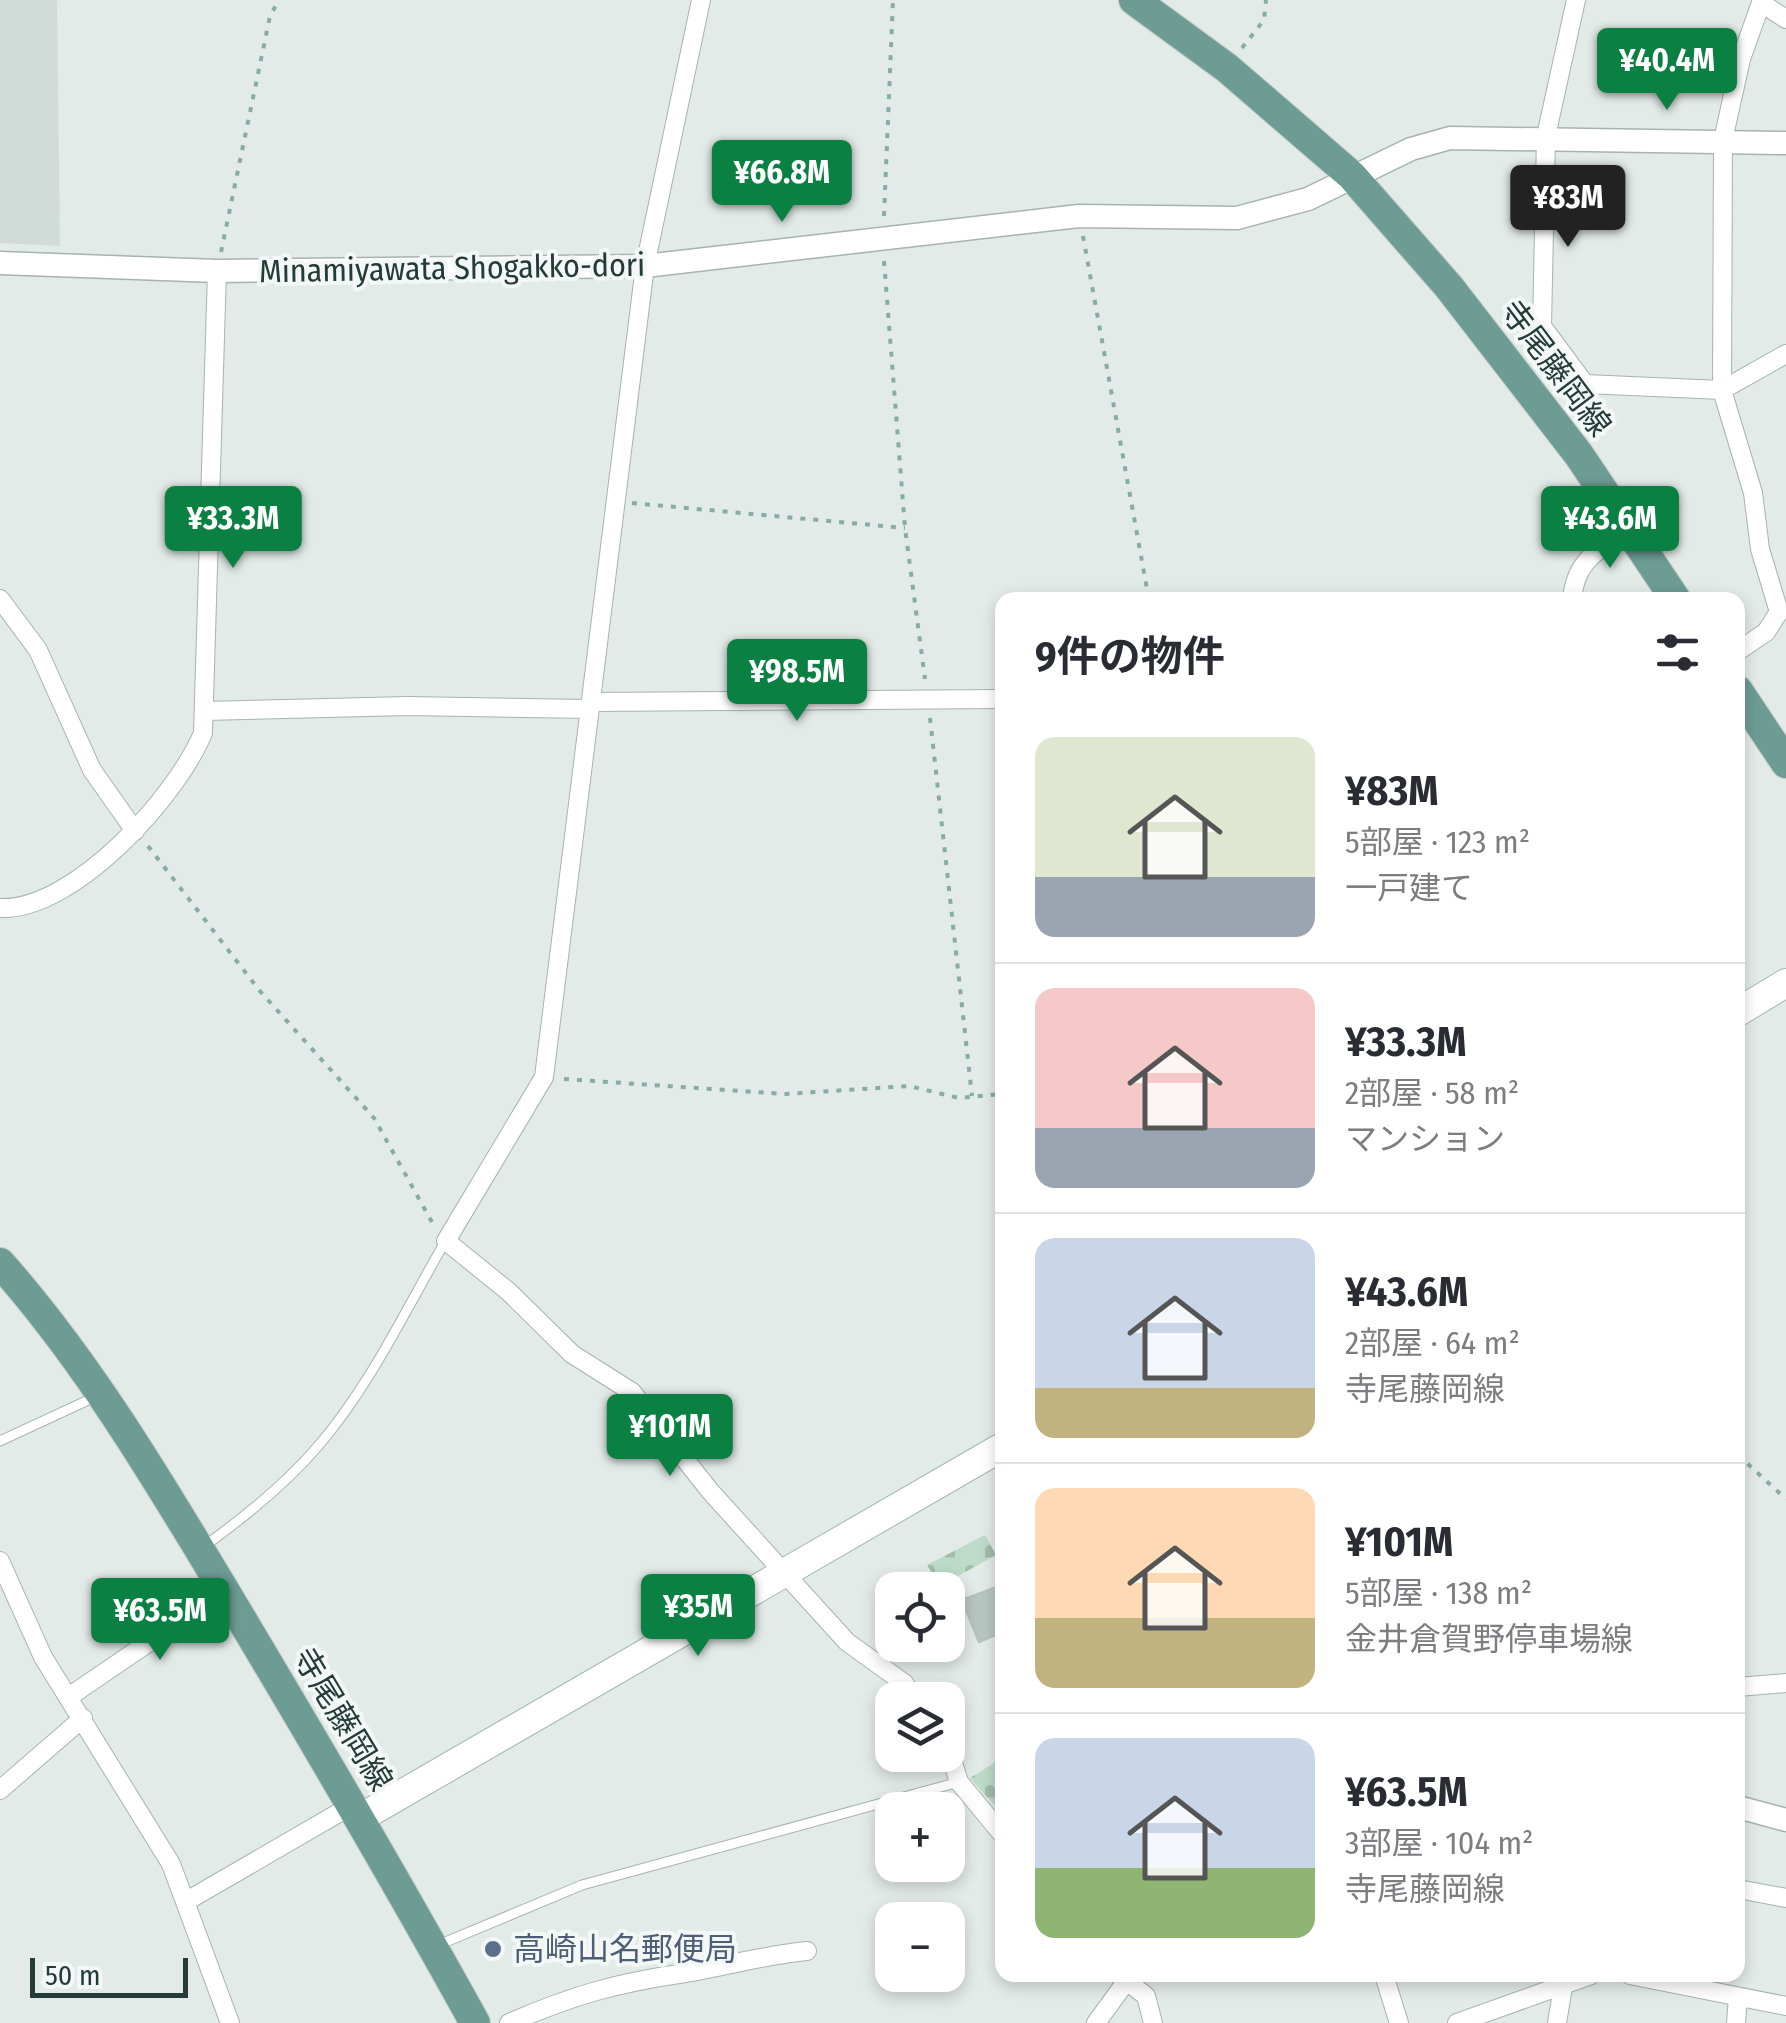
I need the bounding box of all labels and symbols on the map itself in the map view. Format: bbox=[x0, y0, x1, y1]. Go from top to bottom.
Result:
pin: ¥40.4M bbox=[1586, 28, 1748, 113]
pin: ¥66.8M bbox=[701, 140, 863, 225]
pin: ¥83M bbox=[1509, 165, 1627, 250]
street label: Minamiyawata Shogakko-dori bbox=[259, 246, 645, 290]
street label: 寺尾藤岡線 bbox=[1493, 293, 1619, 443]
pin: ¥33.3M bbox=[152, 486, 314, 571]
pin: ¥43.6M bbox=[1529, 486, 1691, 571]
pin: ¥98.5M bbox=[716, 639, 878, 724]
pin: ¥101M bbox=[600, 1394, 740, 1479]
pin: ¥35M bbox=[639, 1574, 757, 1659]
pin: ¥63.5M bbox=[79, 1578, 241, 1663]
street label: 寺尾藤岡線 bbox=[286, 1641, 400, 1797]
place label: 高崎山名郵便局 bbox=[513, 1930, 737, 1968]
marker: 高崎山名郵便局 bbox=[482, 1938, 504, 1960]
scale bar bbox=[30, 1953, 188, 1998]

